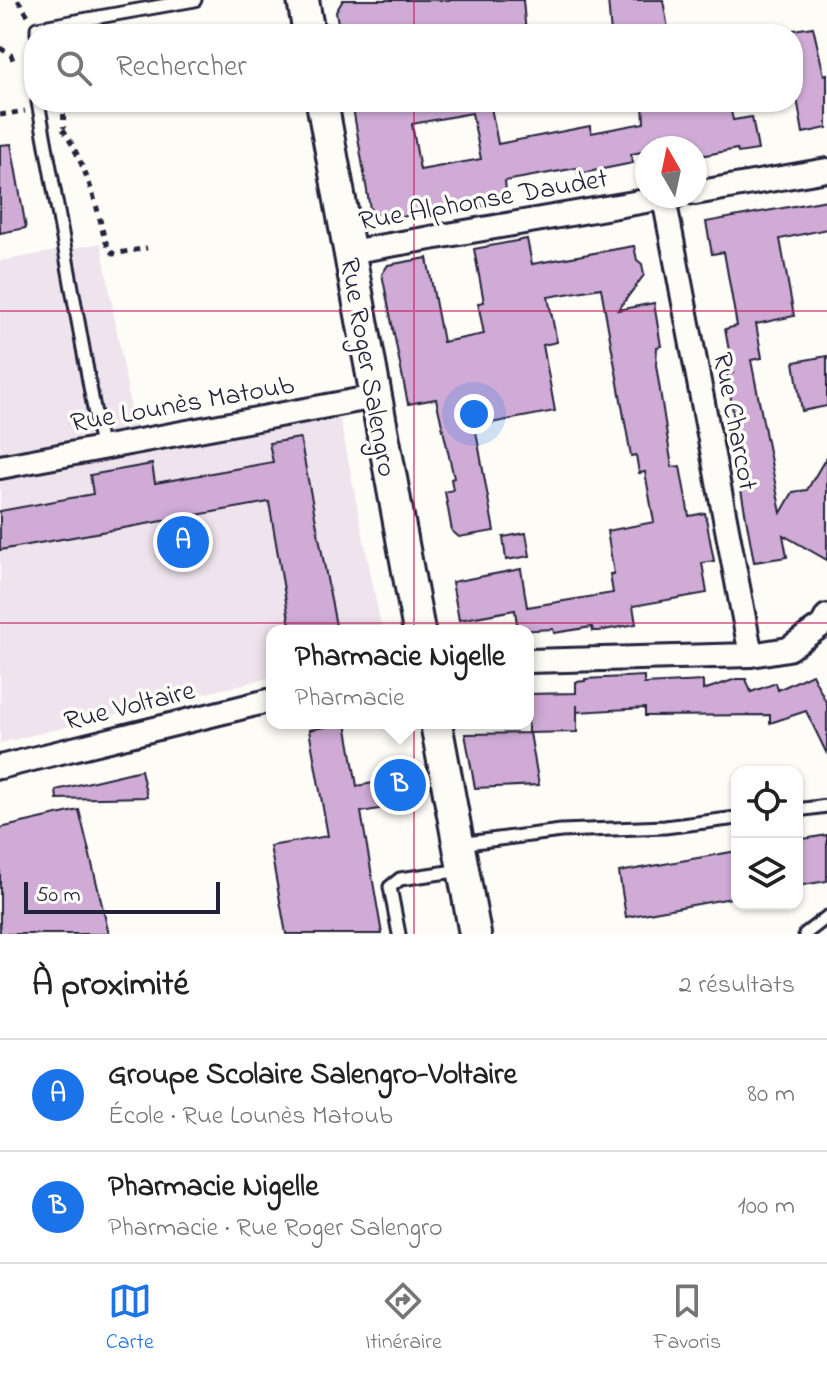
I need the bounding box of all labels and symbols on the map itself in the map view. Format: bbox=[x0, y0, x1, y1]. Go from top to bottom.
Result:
north arrow bbox=[635, 136, 707, 208]
street label: Rue Alphonse Daudet bbox=[356, 159, 611, 244]
street label: Rue Roger Salengro bbox=[327, 255, 406, 480]
street label: Rue Charcot bbox=[700, 349, 767, 494]
street label: Rue Lounès Matoub bbox=[68, 366, 298, 445]
your location bbox=[454, 394, 494, 434]
pin: A bbox=[157, 512, 209, 572]
street label: Rue Voltaire bbox=[60, 671, 200, 743]
pin: B bbox=[374, 755, 426, 815]
scale bar bbox=[24, 878, 220, 914]

